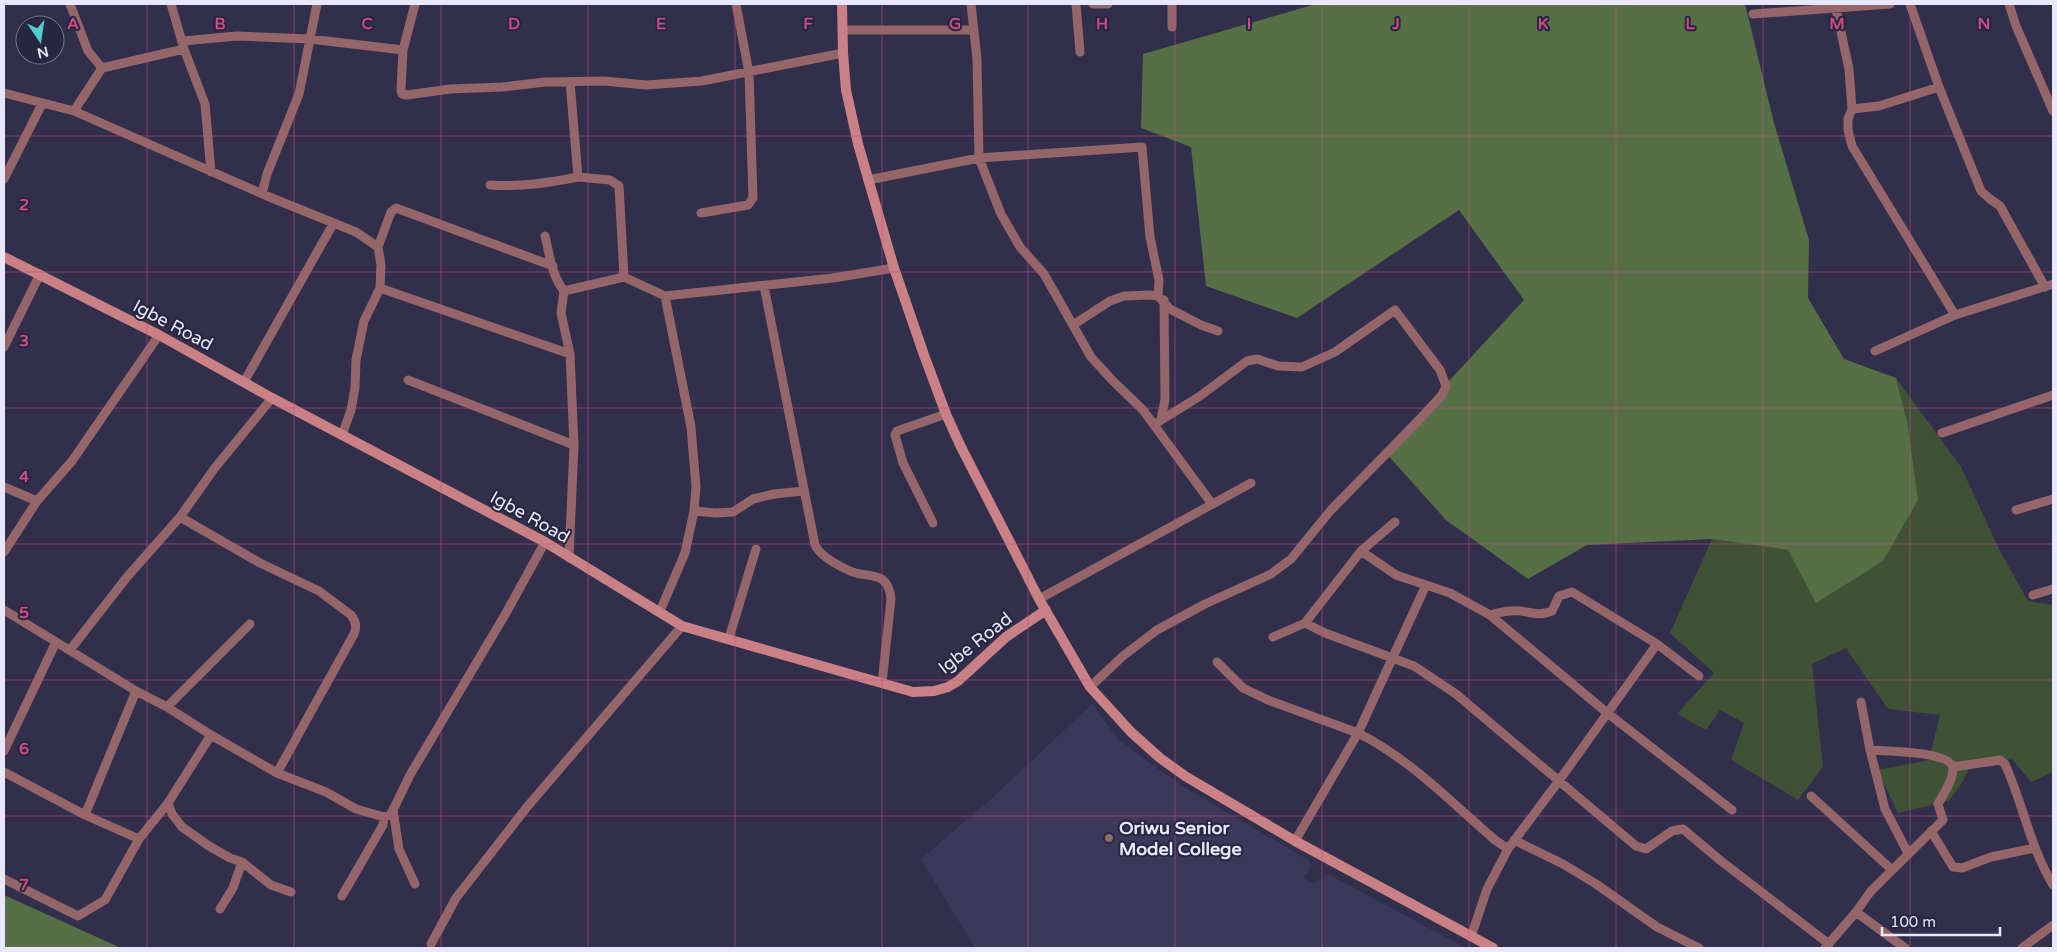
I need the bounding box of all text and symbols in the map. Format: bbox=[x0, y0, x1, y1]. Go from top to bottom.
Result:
text: A bbox=[67, 14, 79, 34]
text: B bbox=[214, 14, 226, 34]
text: C bbox=[361, 14, 373, 34]
text: D bbox=[508, 14, 520, 34]
text: E bbox=[656, 14, 666, 34]
text: F bbox=[803, 14, 813, 34]
text: G bbox=[949, 14, 961, 34]
text: H bbox=[1096, 14, 1108, 34]
text: I bbox=[1247, 14, 1251, 34]
text: J bbox=[1391, 14, 1400, 34]
text: K bbox=[1538, 14, 1549, 34]
text: L bbox=[1685, 14, 1695, 34]
text: M bbox=[1829, 14, 1845, 34]
text: N bbox=[1978, 14, 1990, 34]
north arrow bbox=[15, 15, 65, 65]
text: N bbox=[35, 43, 50, 62]
text: 2 bbox=[19, 195, 29, 215]
street label: Igbe Road bbox=[129, 295, 217, 355]
text: 3 bbox=[19, 331, 29, 351]
text: 4 bbox=[19, 467, 29, 487]
street label: Igbe Road bbox=[486, 486, 574, 548]
text: 5 bbox=[19, 603, 29, 623]
street label: Igbe Road bbox=[934, 607, 1016, 679]
text: 6 bbox=[19, 739, 29, 759]
place label: Oriwu Senior Model College bbox=[1119, 817, 1242, 860]
marker: Oriwu Senior Model College bbox=[1103, 832, 1115, 844]
text: 7 bbox=[19, 875, 29, 895]
scale bar bbox=[1882, 904, 2000, 936]
text: 100 m bbox=[1890, 913, 1936, 931]

